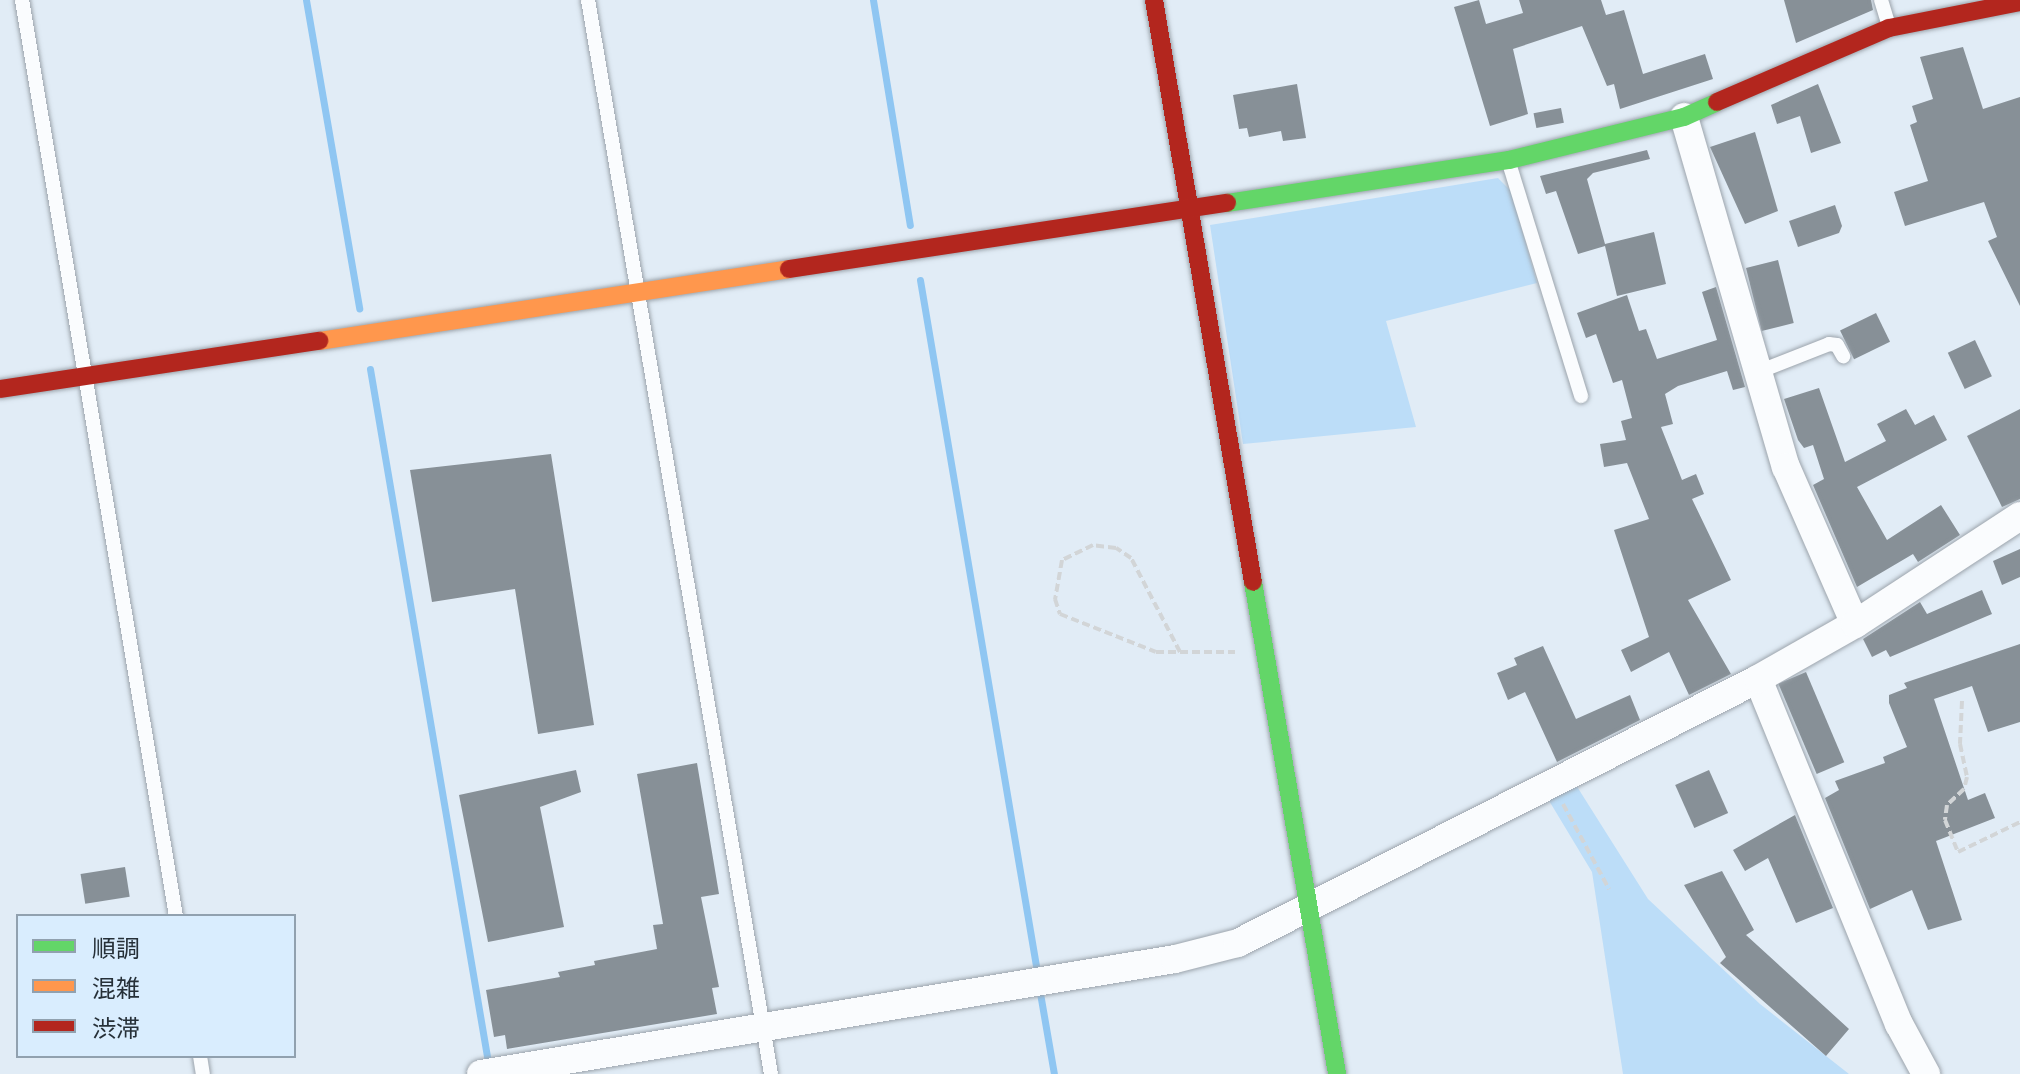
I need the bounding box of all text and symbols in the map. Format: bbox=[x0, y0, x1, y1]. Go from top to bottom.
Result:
legend bbox=[16, 914, 296, 1058]
text: 順調 bbox=[92, 933, 140, 962]
text: 混雑 bbox=[92, 973, 140, 1002]
text: 渋滞 bbox=[92, 1013, 140, 1042]

